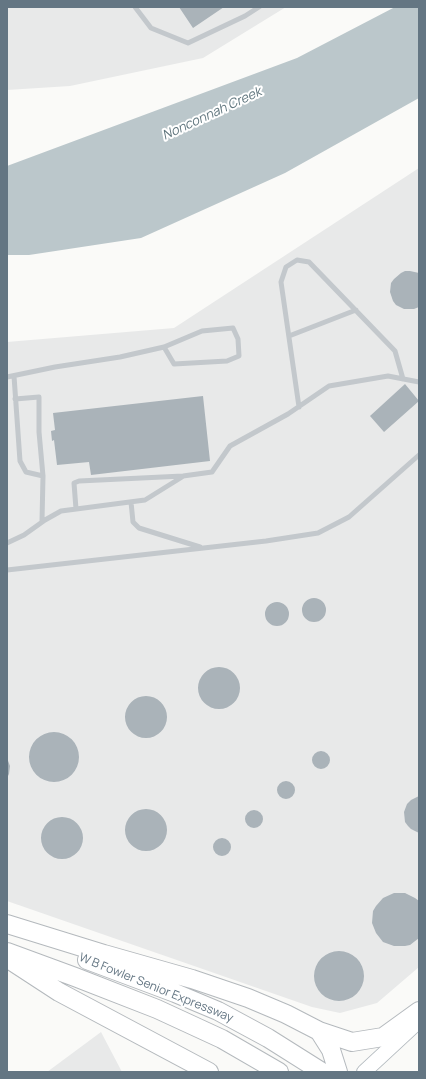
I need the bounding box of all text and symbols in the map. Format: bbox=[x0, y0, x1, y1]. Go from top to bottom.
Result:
water label: Nonconnah Creek bbox=[160, 84, 264, 144]
street label: W B Fowler Senior Expressway bbox=[77, 950, 235, 1026]

